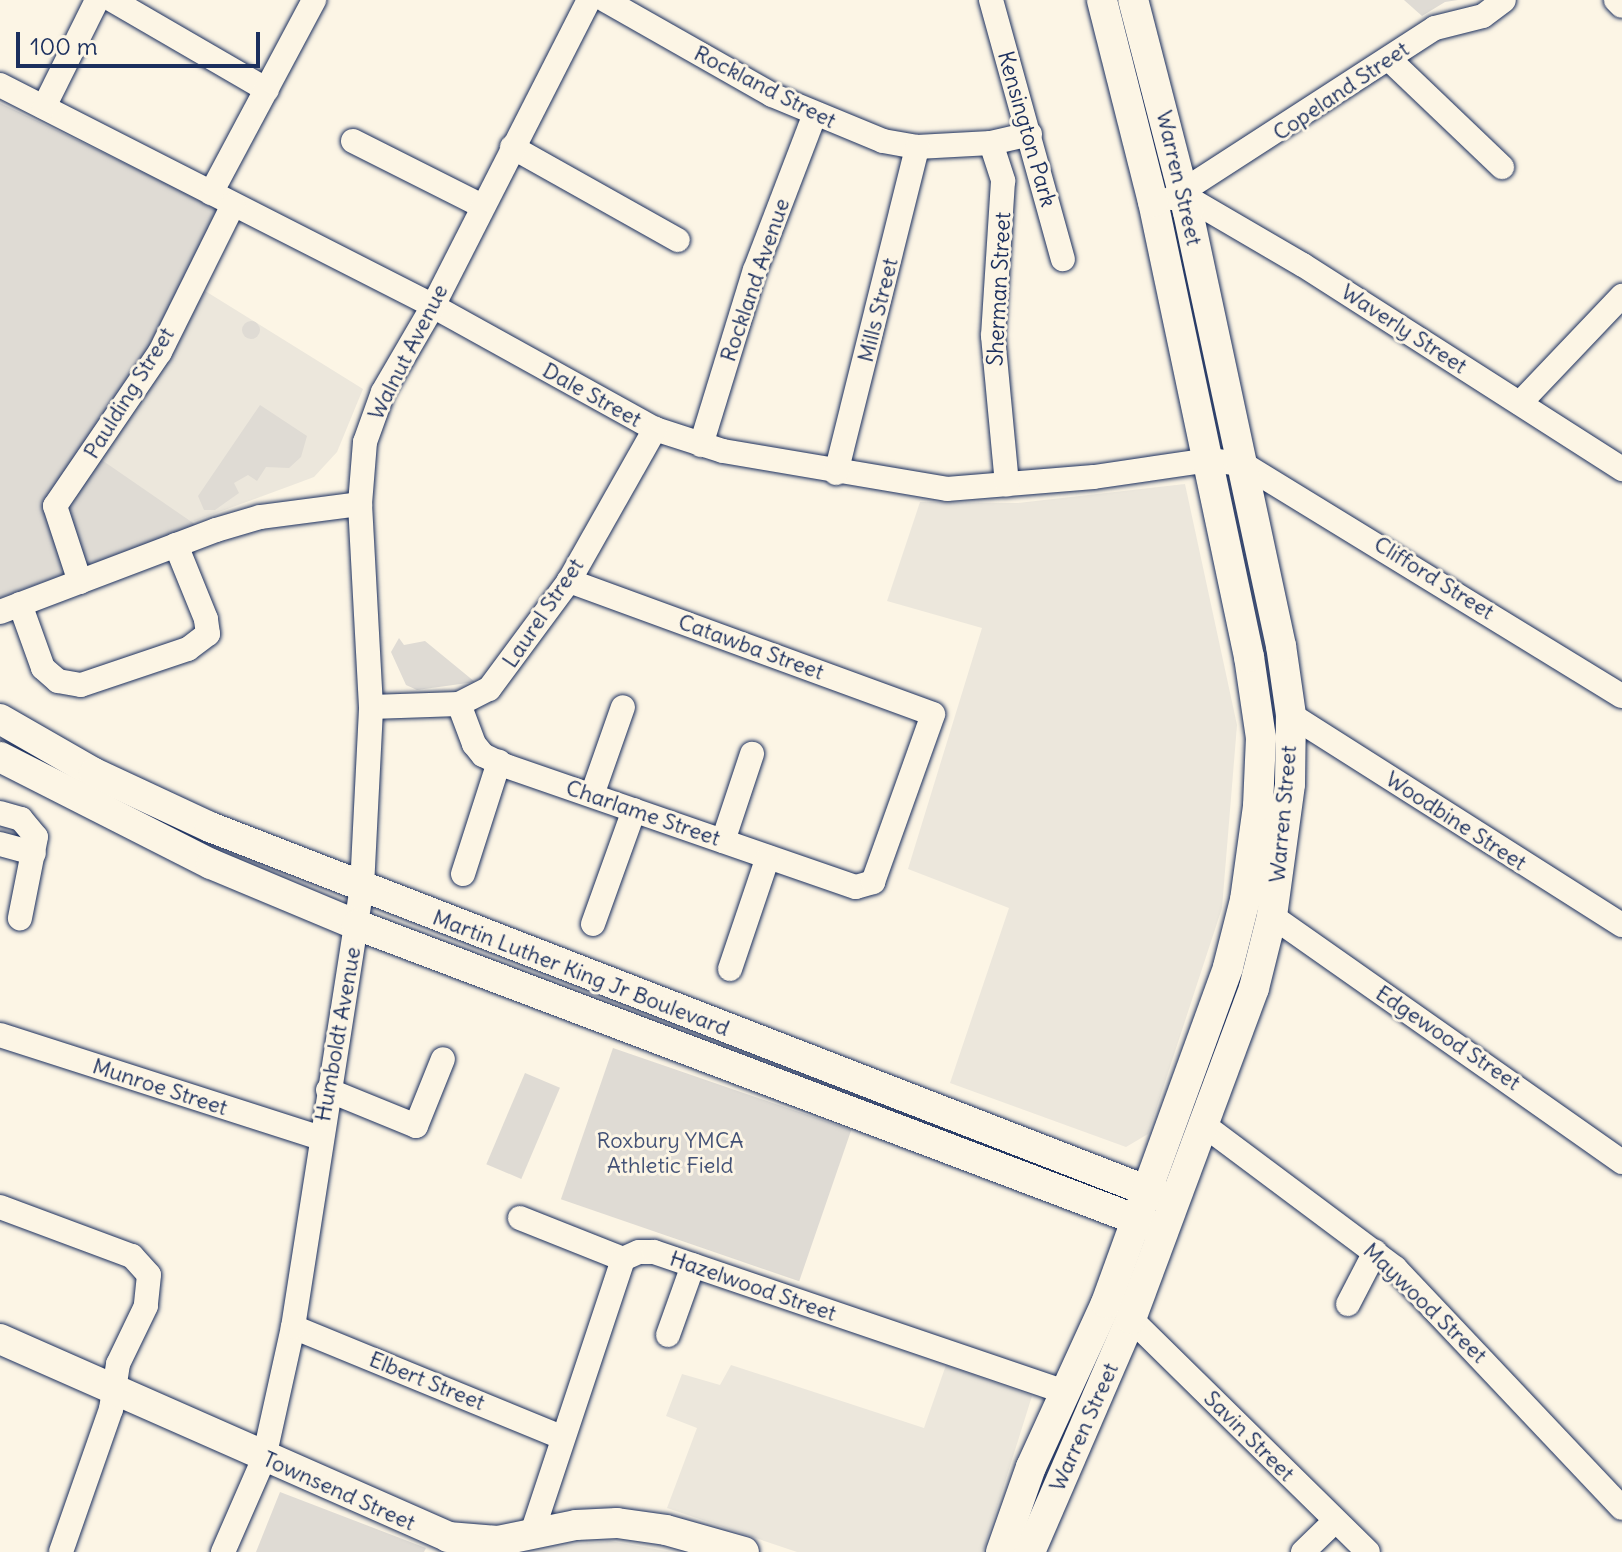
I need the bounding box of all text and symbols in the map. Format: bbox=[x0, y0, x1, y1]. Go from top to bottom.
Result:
scale bar bbox=[20, 16, 264, 66]
text: 100 m bbox=[30, 31, 98, 61]
street label: Copeland Street bbox=[1268, 36, 1414, 146]
street label: Rockland Street bbox=[690, 40, 840, 134]
street label: Kensington Park bbox=[992, 48, 1062, 210]
street label: Warren Street bbox=[1151, 108, 1207, 248]
street label: Rockland Avenue bbox=[715, 195, 795, 365]
street label: Sherman Street bbox=[982, 211, 1016, 367]
street label: Mills Street bbox=[852, 255, 904, 365]
street label: Waverly Street bbox=[1336, 279, 1472, 379]
street label: Walnut Avenue bbox=[362, 280, 454, 424]
street label: Paulding Street bbox=[78, 323, 180, 463]
street label: Dale Street bbox=[538, 357, 646, 433]
street label: Clifford Street bbox=[1369, 531, 1499, 625]
street label: Laurel Street bbox=[497, 553, 589, 673]
street label: Catawba Street bbox=[675, 608, 827, 686]
street label: Warren Street bbox=[1264, 744, 1302, 884]
street label: Woodbine Street bbox=[1381, 766, 1531, 876]
street label: Charlame Street bbox=[562, 774, 724, 852]
street label: Martin Luther King Jr Boulevard bbox=[429, 904, 733, 1042]
street label: Humboldt Avenue bbox=[310, 945, 366, 1123]
street label: Edgewood Street bbox=[1371, 980, 1525, 1096]
street label: Munroe Street bbox=[89, 1053, 231, 1121]
park label: Roxbury YMCA Athletic Field bbox=[596, 1127, 744, 1178]
street label: Maywood Street bbox=[1358, 1237, 1492, 1369]
street label: Hazelwood Street bbox=[666, 1245, 840, 1327]
street label: Elbert Street bbox=[365, 1346, 489, 1416]
street label: Warren Street bbox=[1044, 1359, 1124, 1495]
street label: Savin Street bbox=[1198, 1385, 1300, 1487]
street label: Townsend Street bbox=[259, 1446, 419, 1536]

